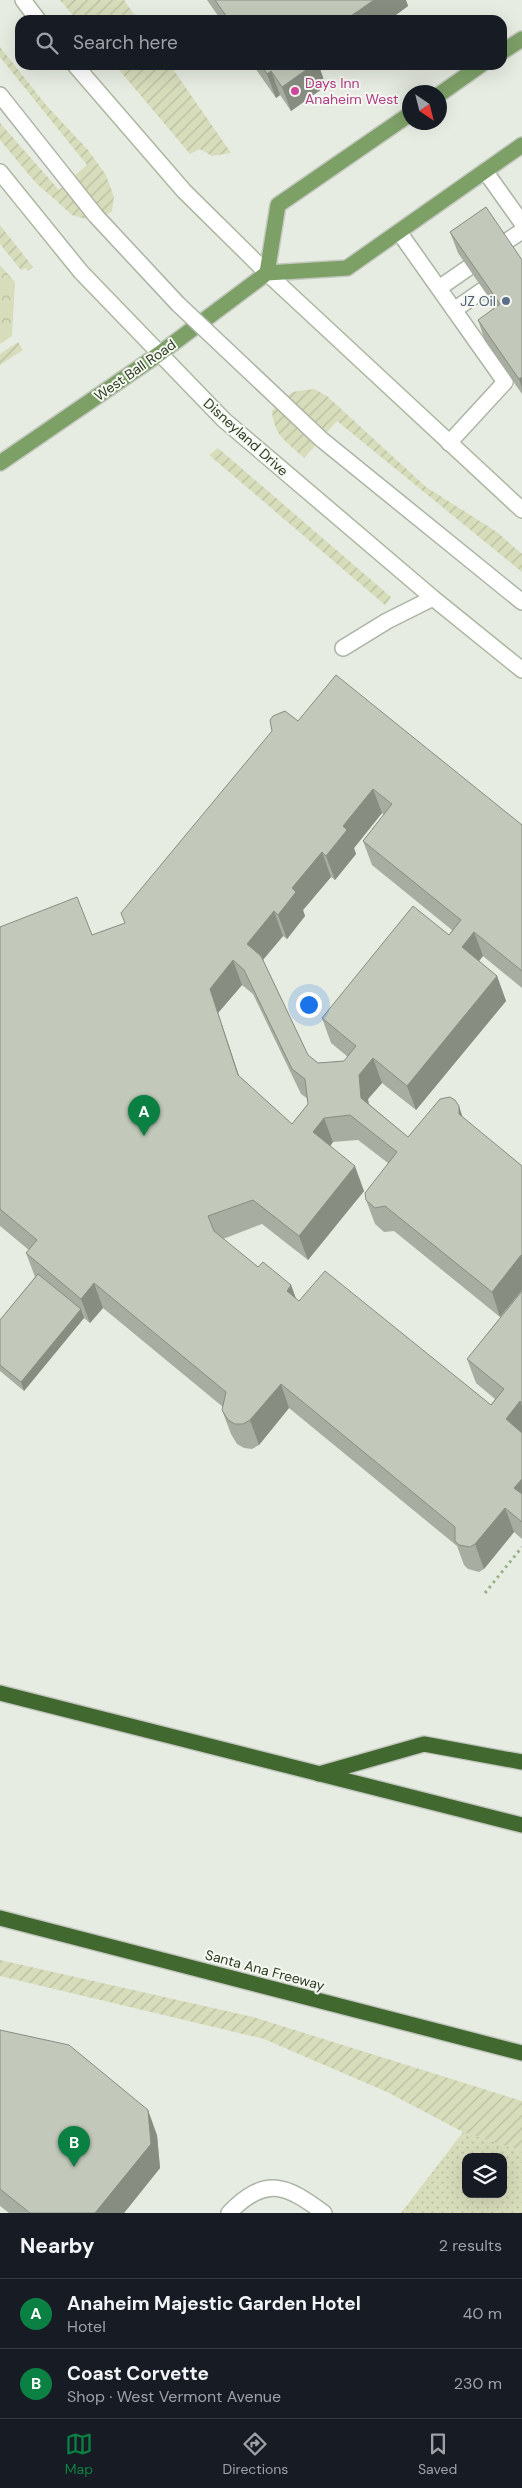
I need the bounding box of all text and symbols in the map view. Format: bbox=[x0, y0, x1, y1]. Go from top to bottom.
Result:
search box bbox=[15, 15, 507, 70]
icon: search bbox=[33, 29, 61, 57]
text: Search here bbox=[73, 30, 178, 55]
place label: Days Inn Anaheim West bbox=[305, 74, 399, 108]
marker: Days Inn Anaheim West bbox=[289, 85, 301, 97]
north arrow bbox=[402, 85, 447, 130]
place label: JZ Oil bbox=[460, 292, 496, 310]
marker: JZ Oil bbox=[500, 295, 512, 307]
street label: West Ball Road bbox=[91, 335, 179, 405]
street label: Disneyland Drive bbox=[200, 394, 292, 480]
your location bbox=[296, 992, 322, 1018]
pin: A bbox=[128, 1095, 160, 1136]
street label: Santa Ana Freeway bbox=[203, 1945, 327, 1995]
pin: B bbox=[58, 2126, 90, 2167]
map controls bbox=[462, 2153, 507, 2198]
button: layers bbox=[462, 2153, 507, 2198]
text: Nearby bbox=[20, 2232, 94, 2260]
text: 2 results bbox=[439, 2235, 502, 2256]
text: Anaheim Majestic Garden Hotel bbox=[67, 2291, 361, 2316]
text: A bbox=[30, 2303, 42, 2324]
text: 40 m bbox=[463, 2303, 502, 2324]
text: Hotel bbox=[67, 2316, 106, 2337]
text: Coast Corvette bbox=[67, 2361, 209, 2386]
text: B bbox=[31, 2373, 41, 2394]
text: 230 m bbox=[454, 2373, 502, 2394]
text: Shop · West Vermont Avenue bbox=[67, 2386, 281, 2407]
tab: Map bbox=[65, 2430, 93, 2478]
tab: Directions bbox=[223, 2430, 288, 2478]
tab: Saved bbox=[418, 2430, 457, 2478]

